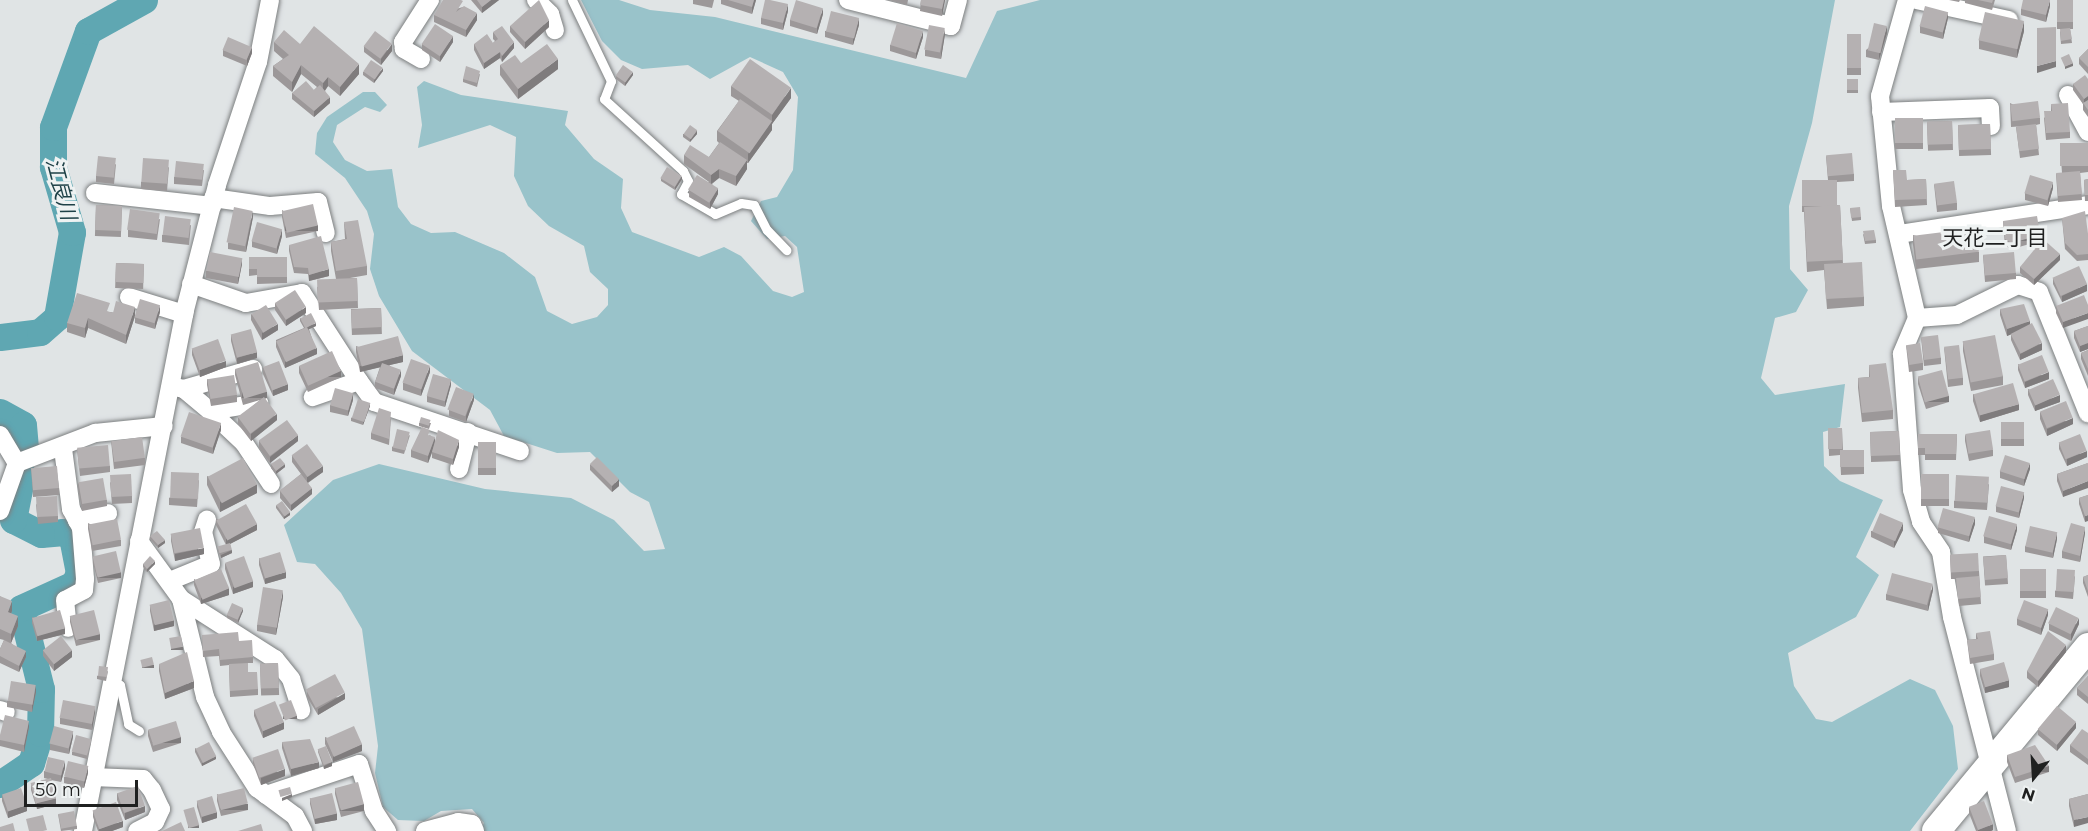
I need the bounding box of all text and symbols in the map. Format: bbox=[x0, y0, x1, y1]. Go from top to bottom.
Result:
water label: 江良川 bbox=[41, 155, 81, 223]
district label: 天花二丁目 bbox=[1943, 225, 2047, 251]
north arrow bbox=[2004, 747, 2064, 807]
scale bar bbox=[27, 768, 141, 806]
text: 50 m bbox=[35, 779, 81, 801]
text: N bbox=[2019, 784, 2037, 806]

